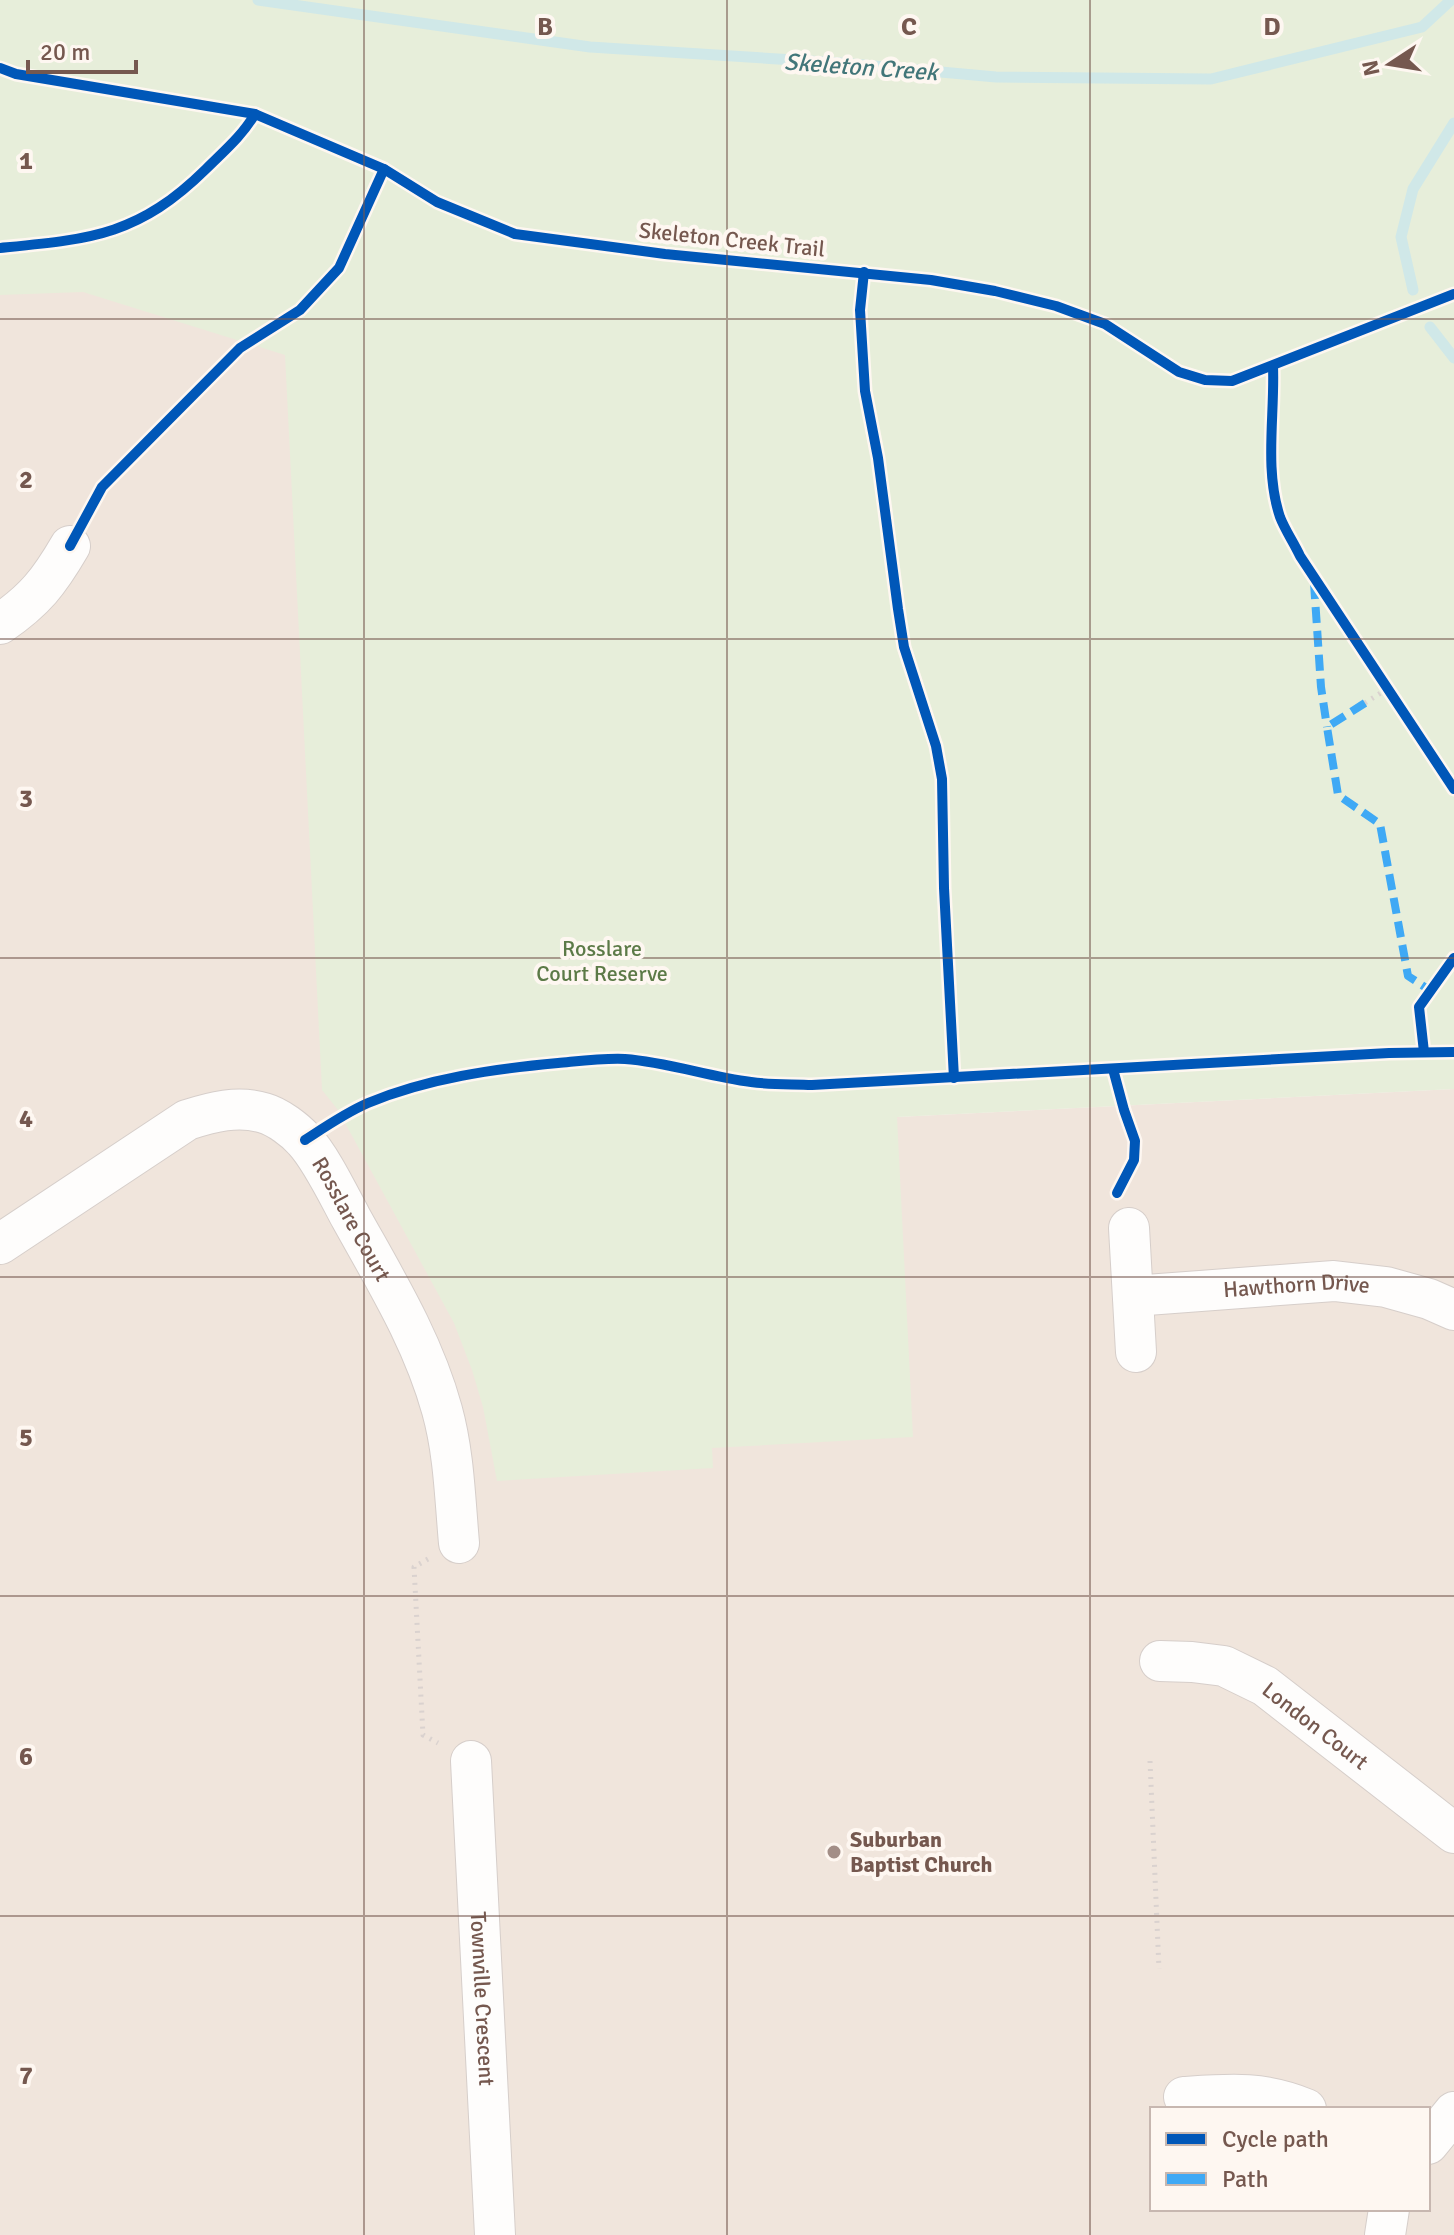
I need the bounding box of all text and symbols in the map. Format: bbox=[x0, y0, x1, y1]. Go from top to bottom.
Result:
text: B bbox=[537, 11, 553, 43]
text: C bbox=[901, 11, 917, 43]
text: D bbox=[1263, 11, 1281, 43]
scale bar bbox=[28, 24, 136, 74]
north arrow bbox=[1350, 24, 1430, 104]
text: 20 m bbox=[40, 37, 90, 67]
water label: Skeleton Creek bbox=[783, 47, 941, 87]
text: N bbox=[1356, 58, 1386, 78]
text: 1 bbox=[19, 145, 33, 177]
street label: Skeleton Creek Trail bbox=[638, 216, 826, 263]
text: 2 bbox=[19, 464, 33, 496]
text: 3 bbox=[19, 783, 33, 815]
park label: Rosslare Court Reserve bbox=[536, 935, 668, 987]
text: 4 bbox=[19, 1103, 33, 1135]
street label: Rosslare Court bbox=[306, 1152, 397, 1286]
street label: Hawthorn Drive bbox=[1222, 1268, 1371, 1303]
text: 5 bbox=[19, 1422, 33, 1454]
street label: London Court bbox=[1257, 1676, 1374, 1776]
text: 6 bbox=[19, 1741, 33, 1773]
place label: Suburban Baptist Church bbox=[850, 1826, 993, 1878]
marker: Suburban Baptist Church bbox=[825, 1843, 843, 1861]
street label: Townville Crescent bbox=[465, 1911, 500, 2087]
text: 7 bbox=[19, 2060, 33, 2092]
legend bbox=[1150, 2107, 1430, 2211]
text: Cycle path bbox=[1222, 2124, 1329, 2154]
text: Path bbox=[1222, 2164, 1268, 2194]

